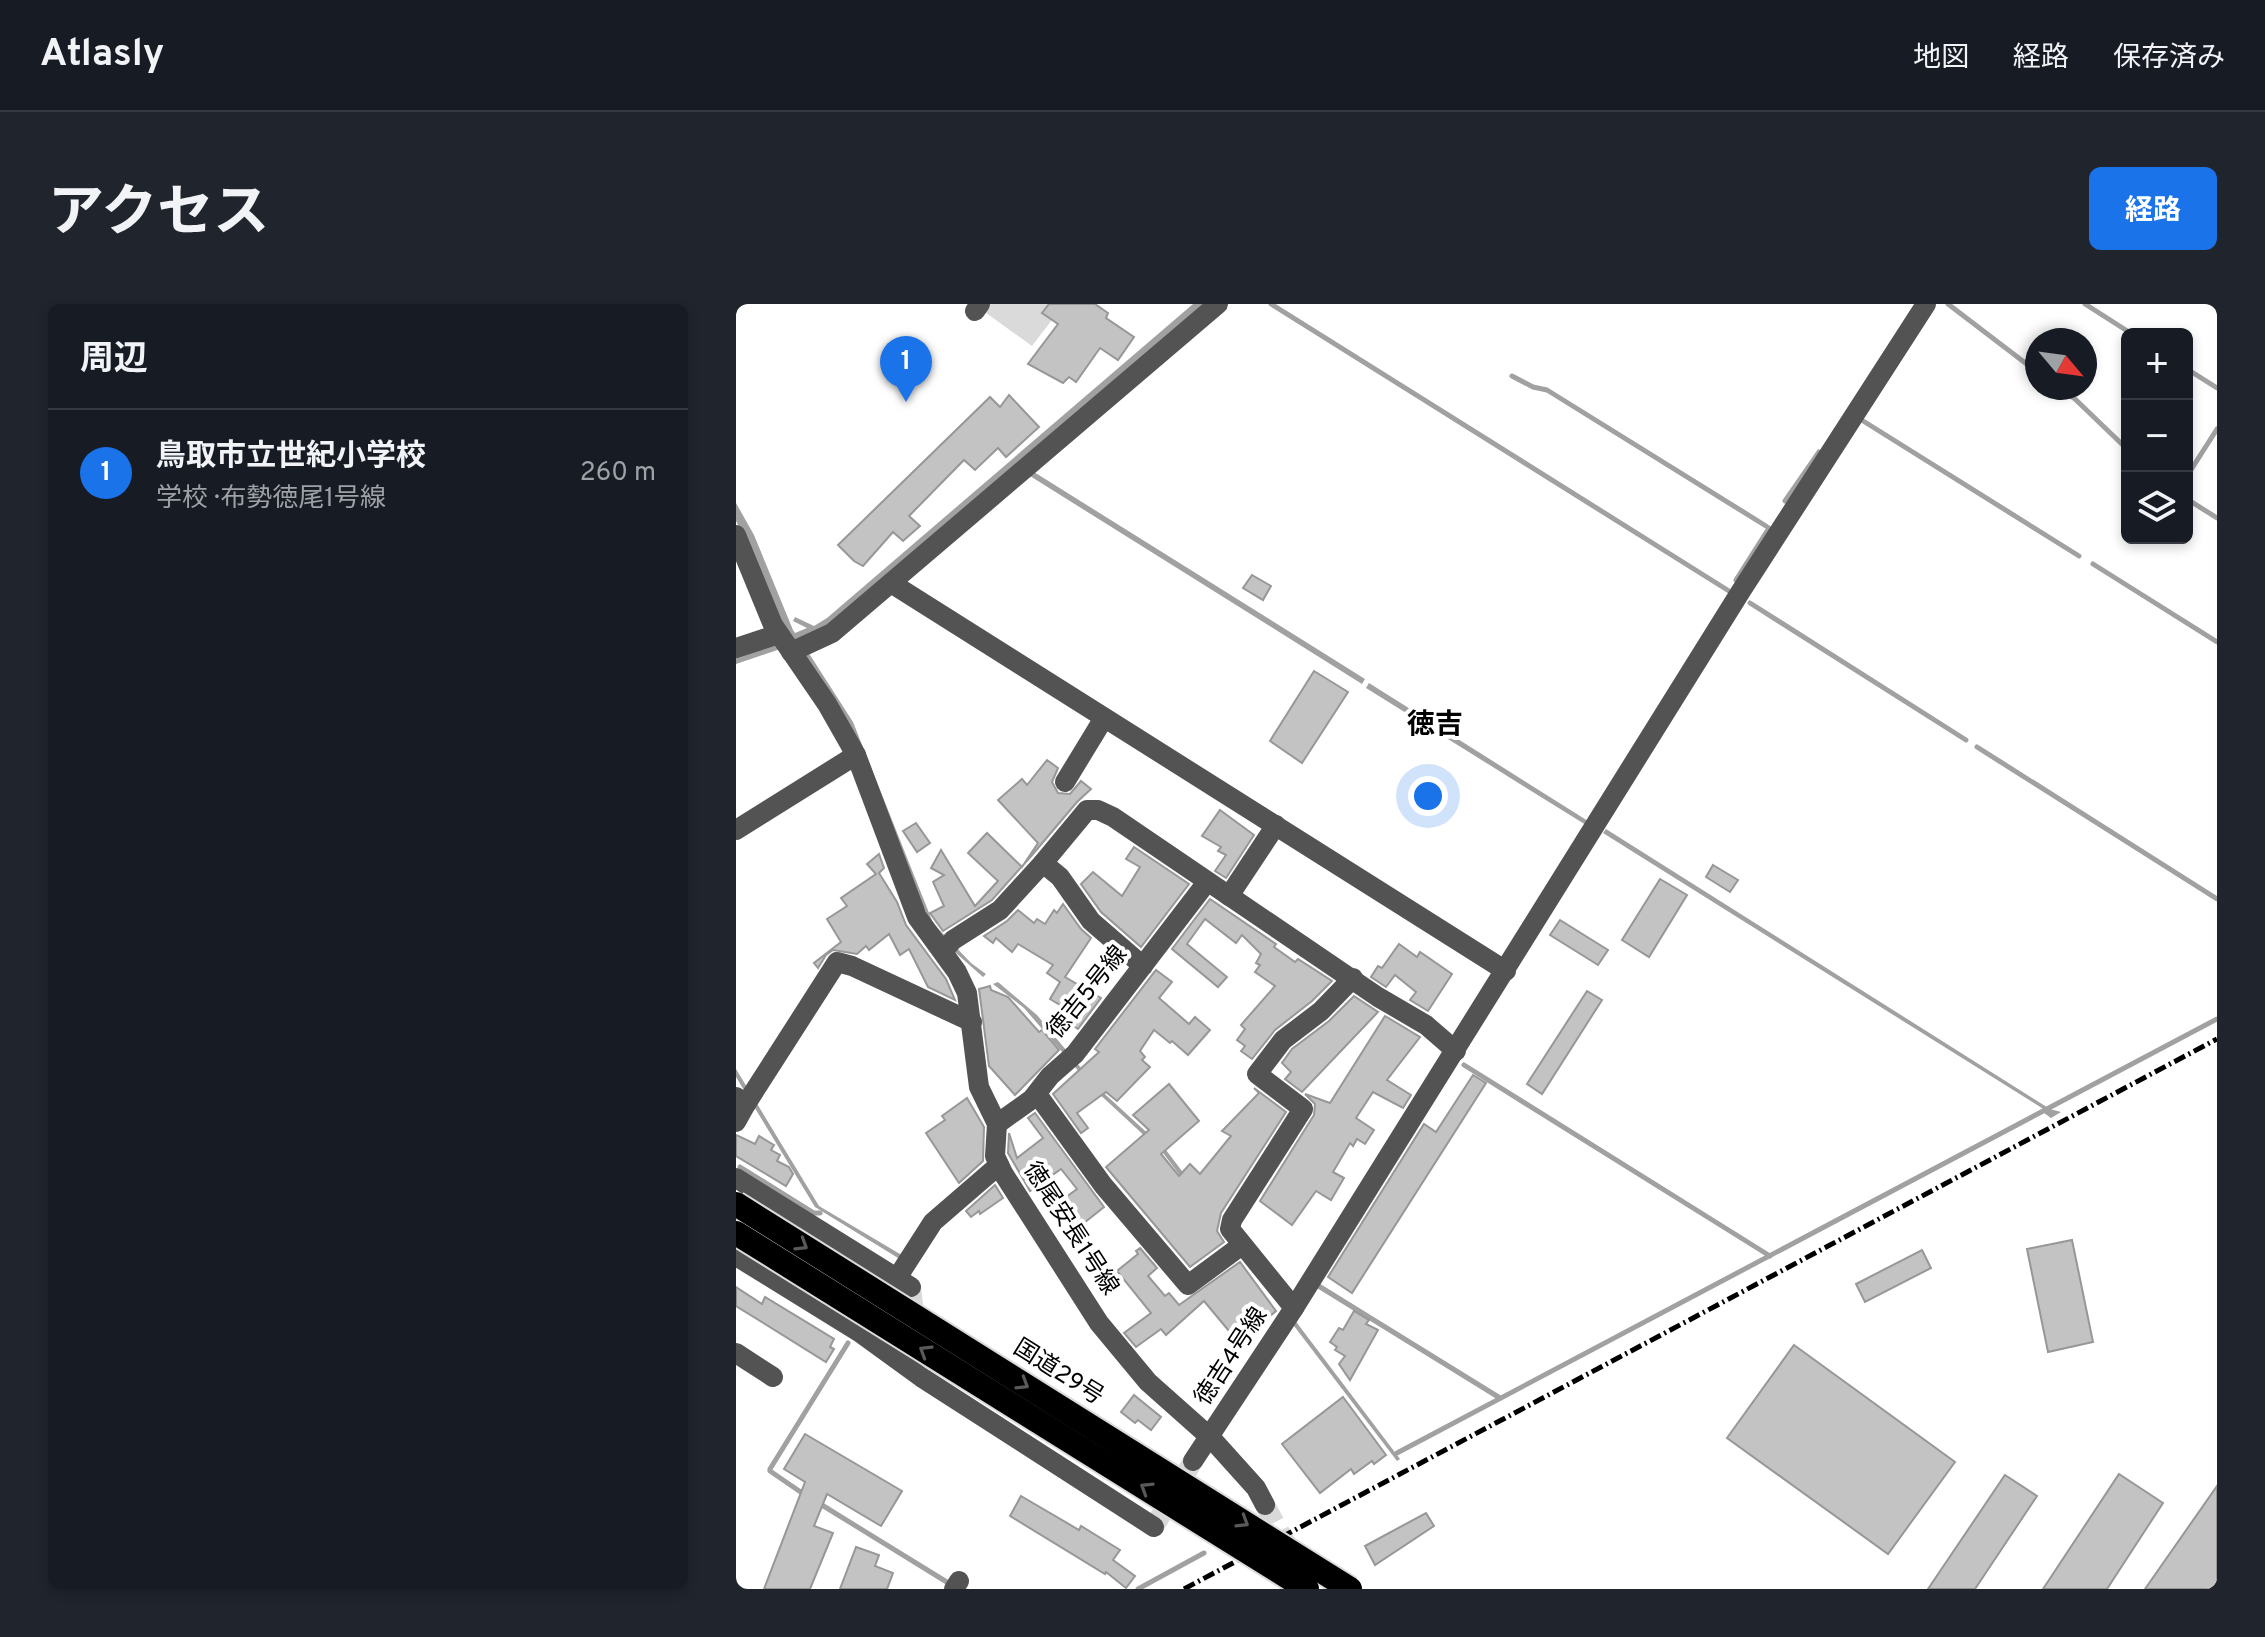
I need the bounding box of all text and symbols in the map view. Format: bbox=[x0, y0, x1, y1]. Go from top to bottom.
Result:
text: Atlasly bbox=[40, 31, 164, 80]
text: 地図 bbox=[1913, 41, 1969, 77]
text: 経路 bbox=[2013, 41, 2069, 77]
text: 保存済み bbox=[2113, 41, 2225, 77]
button: 経路 bbox=[2089, 167, 2217, 250]
text: アクセス bbox=[48, 181, 269, 251]
north arrow bbox=[2025, 328, 2097, 400]
map controls bbox=[2121, 328, 2193, 544]
button: + bbox=[2121, 328, 2193, 400]
pin: 1 bbox=[880, 336, 932, 402]
text: 周辺 bbox=[80, 339, 148, 382]
button: − bbox=[2121, 400, 2193, 472]
text: 鳥取市立世紀小学校 bbox=[156, 439, 426, 476]
text: 1 bbox=[101, 457, 111, 490]
text: 260 m bbox=[580, 457, 656, 490]
button: layers bbox=[2121, 472, 2193, 544]
text: 学校 · 布勢徳尾1号線 bbox=[156, 483, 386, 516]
district label: 徳吉 bbox=[1407, 708, 1463, 744]
your location bbox=[1408, 776, 1448, 816]
street label: 徳吉5号線 bbox=[1041, 940, 1135, 1046]
street label: 徳尾安長1号線 bbox=[1016, 1157, 1124, 1301]
one-way arrow bbox=[793, 1236, 808, 1251]
street label: 徳吉4号線 bbox=[1189, 1302, 1275, 1412]
street label: 国道29号 bbox=[1007, 1334, 1109, 1412]
one-way arrow bbox=[919, 1345, 934, 1360]
one-way arrow bbox=[1014, 1374, 1028, 1389]
one-way arrow bbox=[1140, 1483, 1154, 1498]
one-way arrow bbox=[1234, 1512, 1249, 1527]

